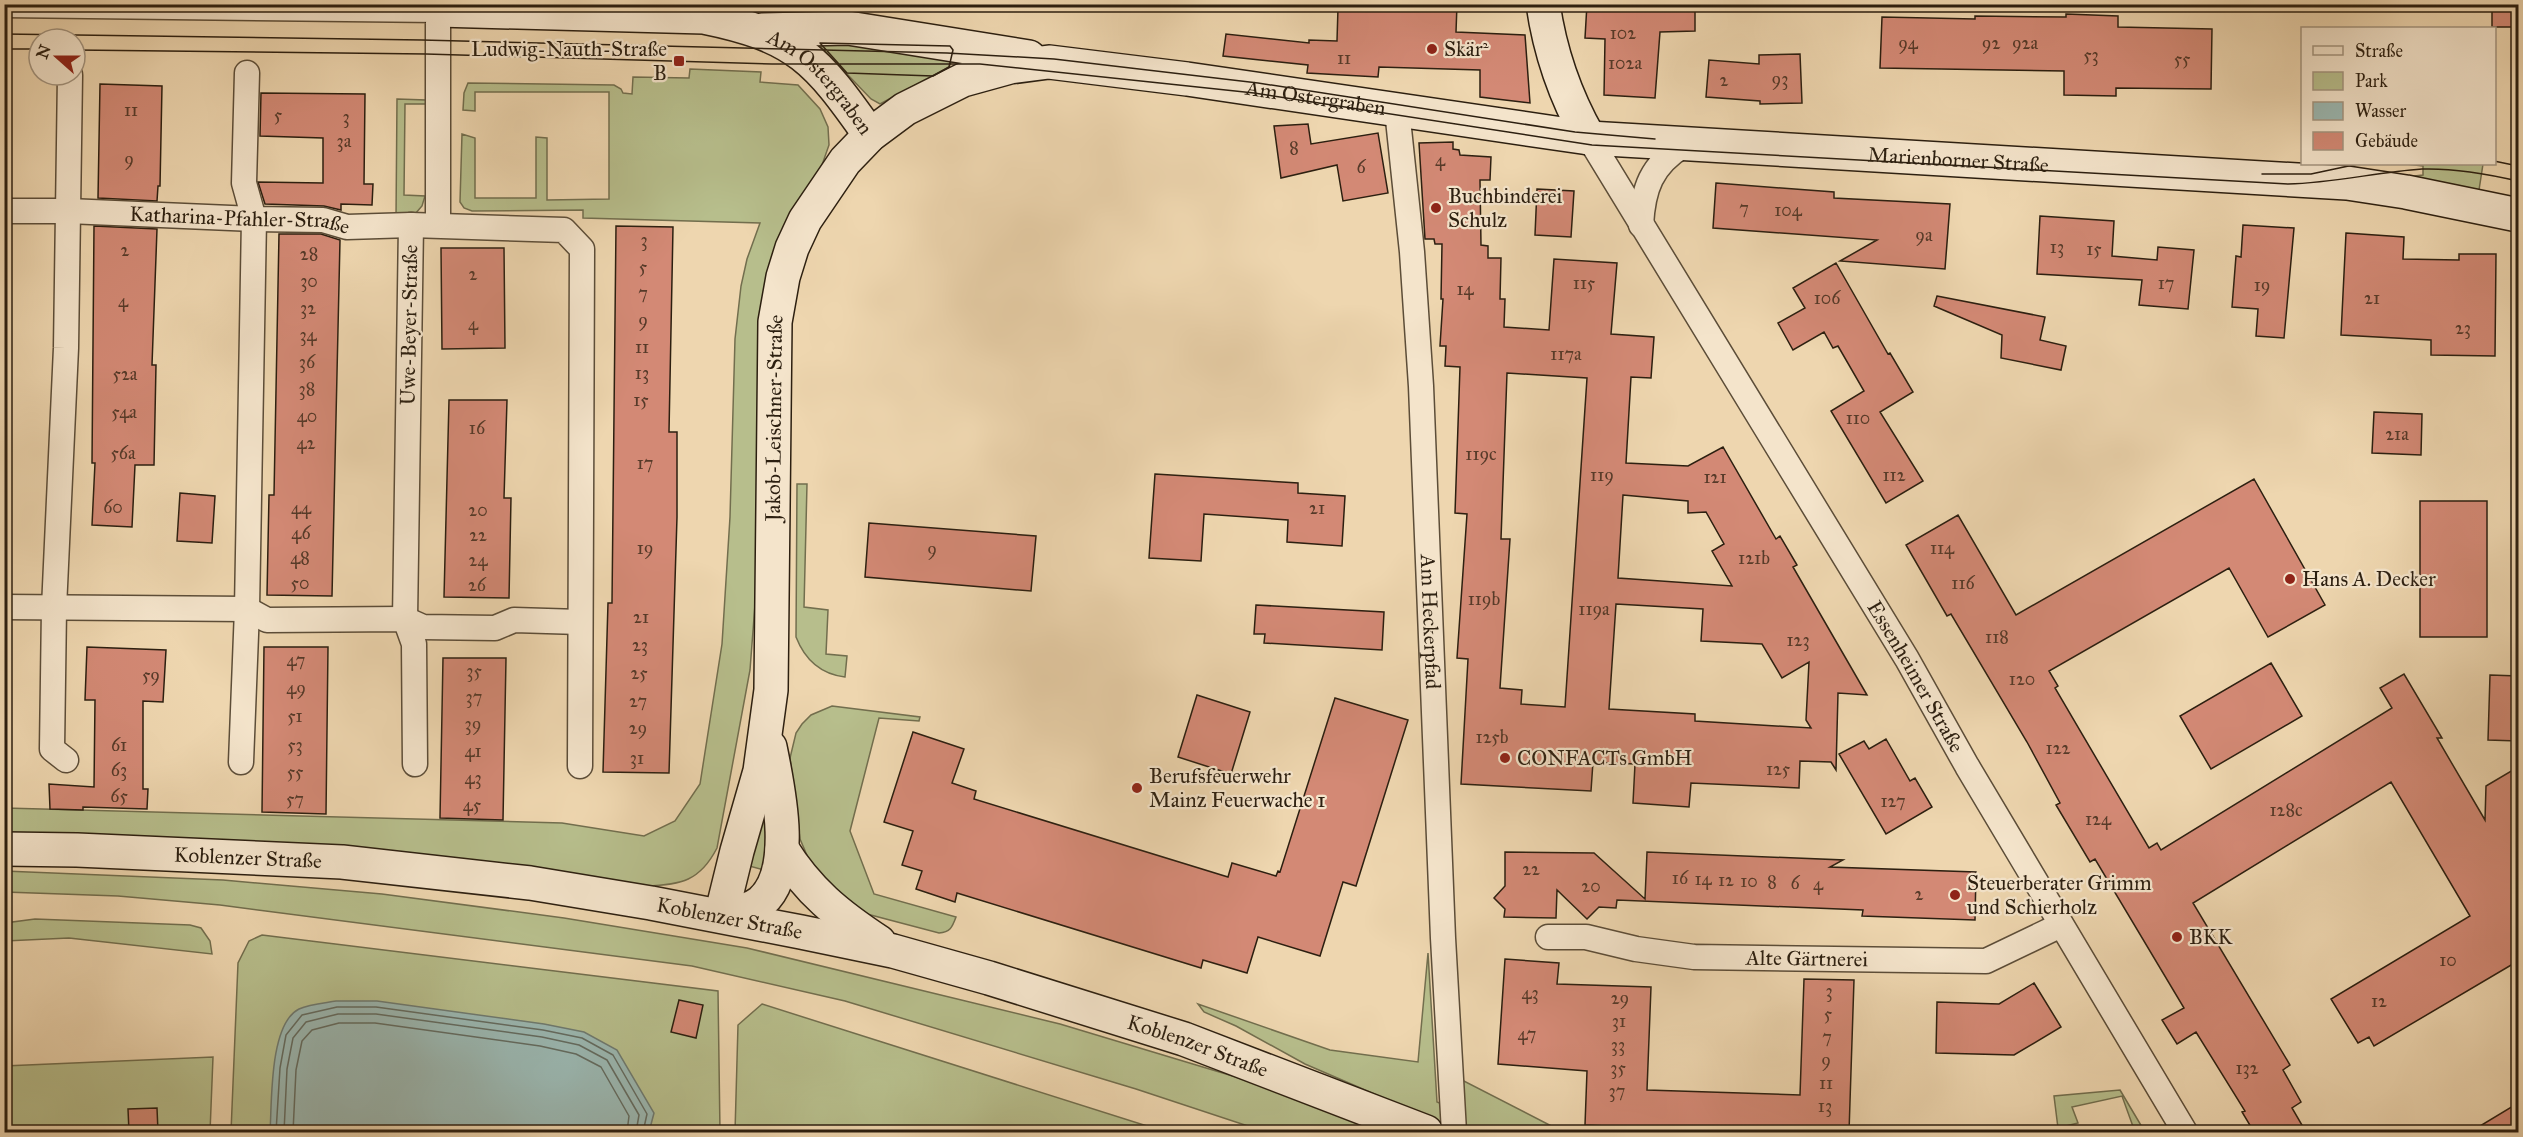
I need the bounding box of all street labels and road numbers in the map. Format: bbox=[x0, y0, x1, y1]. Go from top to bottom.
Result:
street label: Am Ostergraben bbox=[762, 23, 879, 140]
street label: Am Ostergraben bbox=[1243, 75, 1387, 121]
street label: Marienborner Straße bbox=[1867, 142, 2050, 178]
street label: Katharina-Pfahler-Straße bbox=[129, 201, 353, 240]
street label: Uwe-Beyer-Straße bbox=[395, 244, 423, 405]
street label: Jakob-Leischner-Straße bbox=[760, 312, 789, 523]
street label: Am Heckerpfad bbox=[1415, 553, 1446, 690]
street label: Essenheimer Straße bbox=[1861, 596, 1970, 757]
street label: Koblenzer Straße bbox=[173, 841, 323, 874]
street label: Koblenzer Straße bbox=[654, 891, 805, 945]
street label: Alte Gärtnerei bbox=[1745, 945, 1869, 972]
street label: Koblenzer Straße bbox=[1124, 1009, 1272, 1083]

